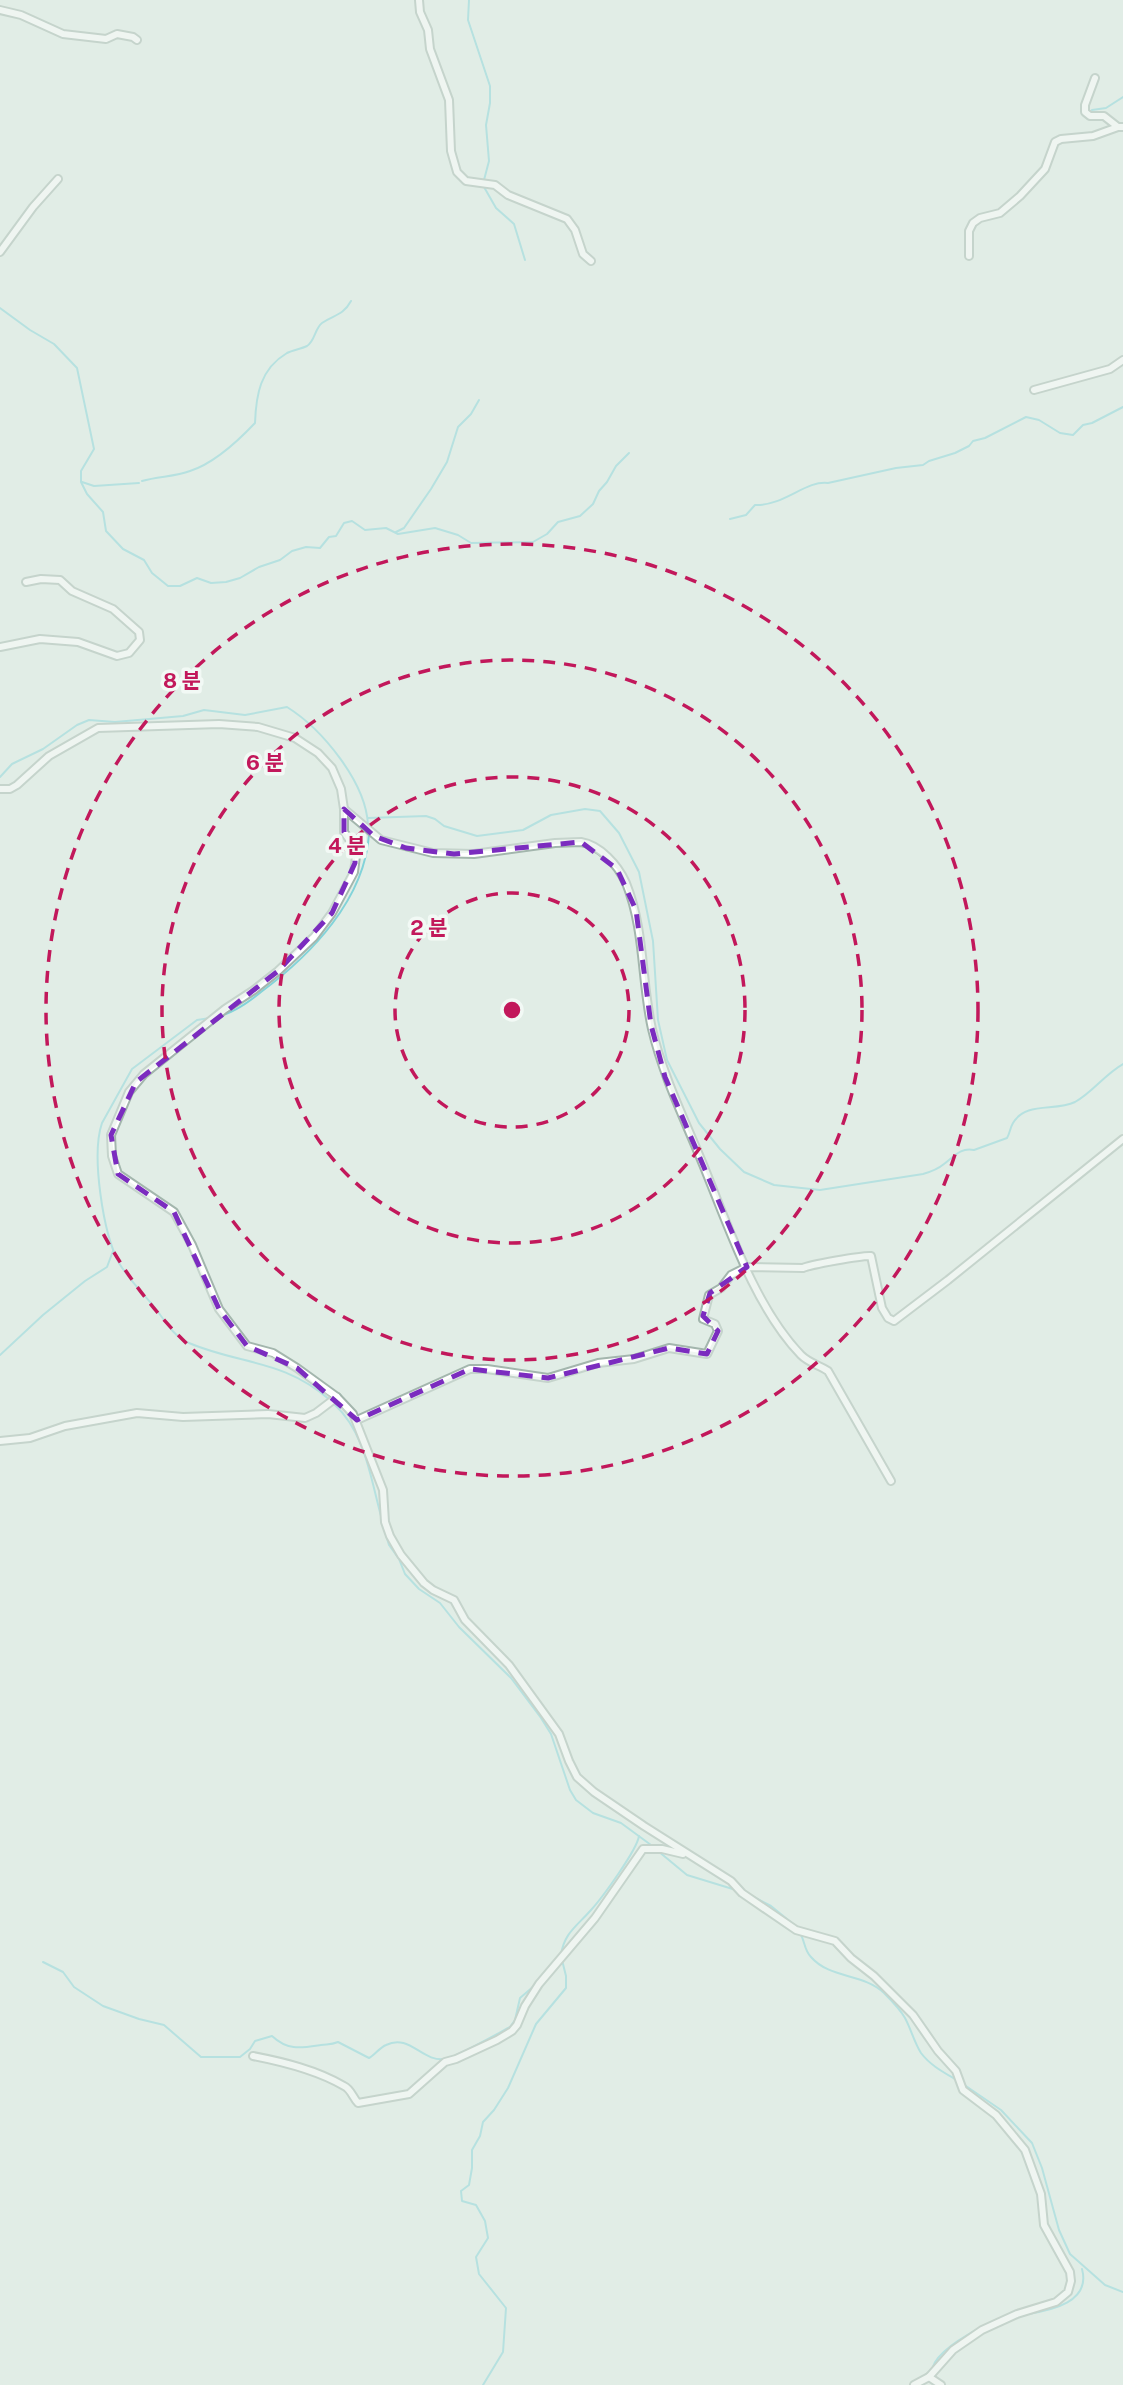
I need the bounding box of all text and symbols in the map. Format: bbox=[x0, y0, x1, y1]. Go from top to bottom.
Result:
text: 8 분 bbox=[163, 668, 201, 693]
text: 6 분 bbox=[246, 750, 284, 775]
text: 4 분 bbox=[328, 833, 366, 858]
text: 2 분 bbox=[410, 915, 448, 940]
centre of rings bbox=[500, 998, 524, 1022]

